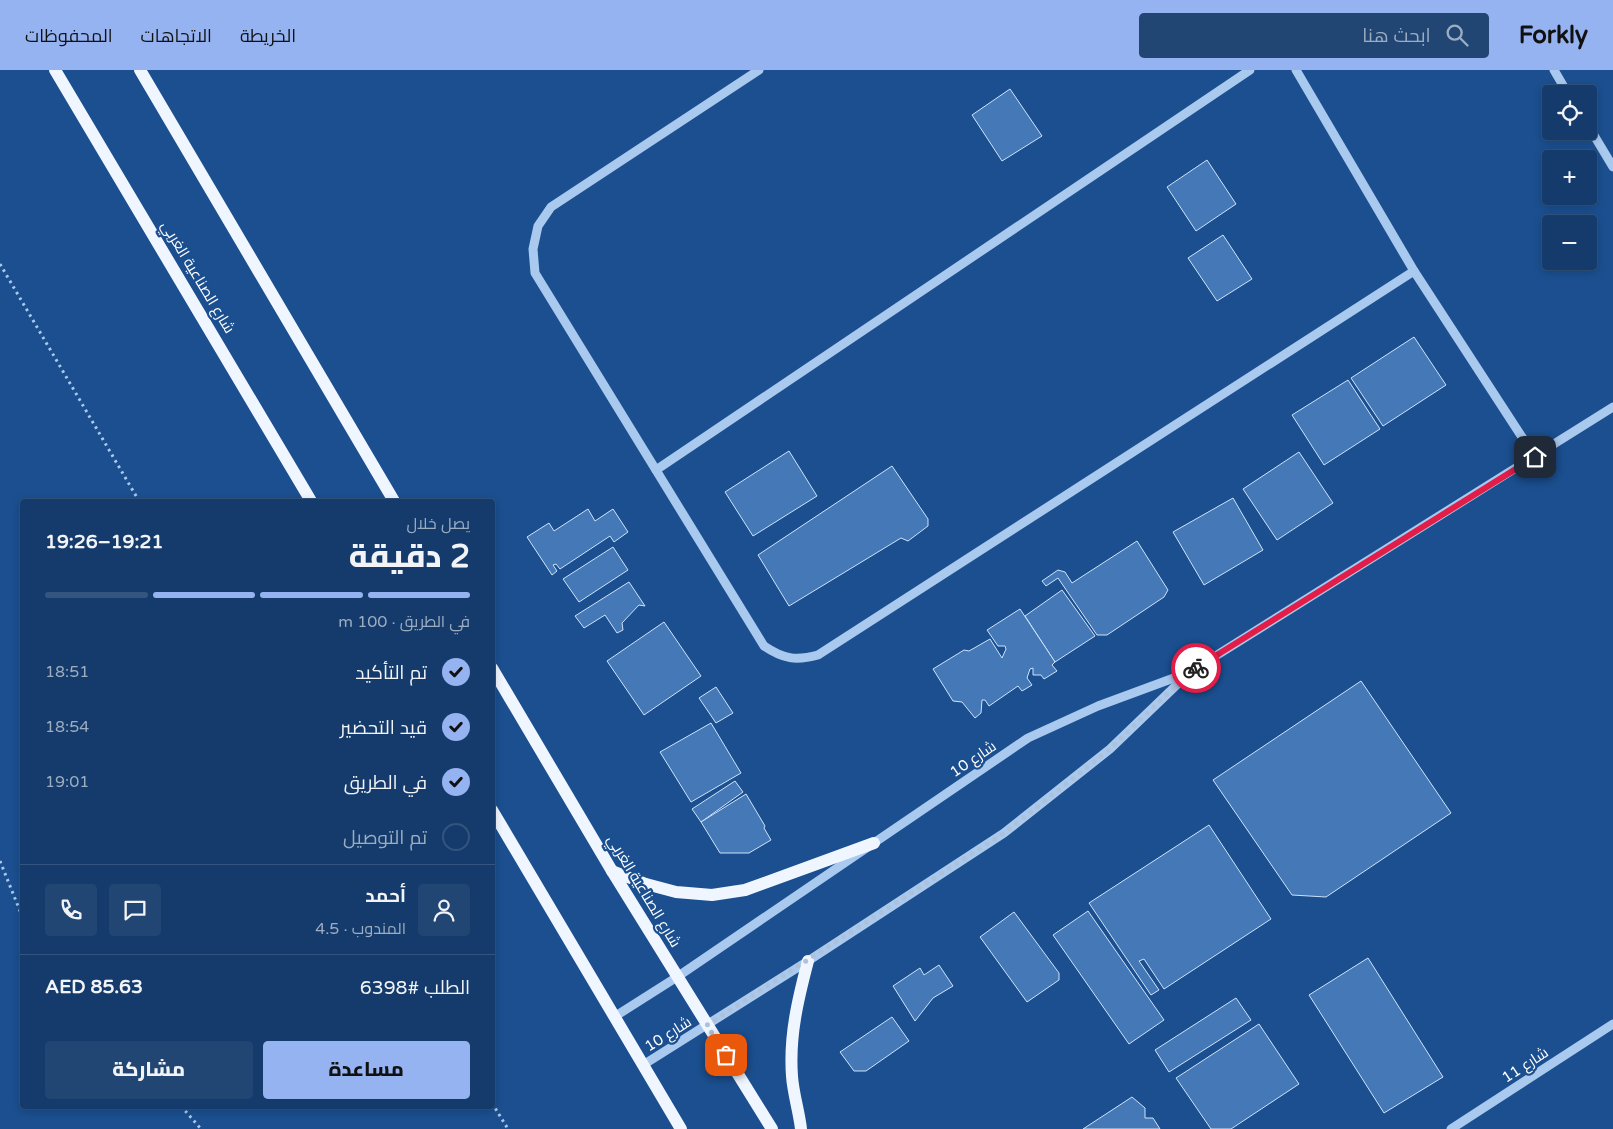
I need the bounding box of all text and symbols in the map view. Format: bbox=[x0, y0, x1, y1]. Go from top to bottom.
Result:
search box bbox=[1139, 13, 1489, 58]
icon: search bbox=[1443, 21, 1471, 49]
text: Forkly bbox=[1519, 21, 1588, 50]
text: المحفوظات bbox=[25, 25, 113, 47]
text: الاتجاهات bbox=[141, 25, 212, 47]
text: الخريطة bbox=[240, 25, 296, 47]
text: ابحث هنا bbox=[1362, 25, 1431, 47]
map controls bbox=[1542, 85, 1597, 270]
button: locate bbox=[1542, 85, 1597, 140]
button: + bbox=[1542, 150, 1597, 205]
button: − bbox=[1542, 215, 1597, 270]
street label: شارع الصناعية الغربي bbox=[155, 217, 239, 338]
pin bbox=[1514, 436, 1556, 478]
icon: home bbox=[1521, 443, 1549, 471]
text: يصل خلال bbox=[406, 514, 470, 534]
text: 19:21–19:26 bbox=[45, 531, 163, 553]
text: 2 دقيقة bbox=[349, 538, 470, 576]
text: في الطريق · 100 m bbox=[338, 612, 470, 632]
courier bbox=[1171, 643, 1221, 693]
icon: bike bbox=[1182, 654, 1210, 682]
icon: check bbox=[442, 658, 470, 686]
text: 18:51 bbox=[45, 662, 89, 682]
text: تم التأكيد bbox=[355, 662, 427, 684]
icon: check bbox=[442, 713, 470, 741]
text: 18:54 bbox=[45, 717, 89, 737]
text: قيد التحضير bbox=[340, 717, 427, 739]
street label: شارع 10 bbox=[946, 737, 1001, 783]
icon: check bbox=[442, 768, 470, 796]
text: 19:01 bbox=[45, 772, 89, 792]
text: في الطريق bbox=[344, 772, 427, 794]
text: تم التوصيل bbox=[343, 827, 427, 849]
street label: شارع الصناعية الغربي bbox=[601, 831, 685, 952]
button: phone bbox=[45, 884, 97, 936]
button: chat bbox=[109, 884, 161, 936]
button: person bbox=[418, 884, 470, 936]
text: أحمد bbox=[365, 885, 406, 907]
text: المندوب · 4.5 bbox=[315, 919, 406, 939]
text: AED 85.63 bbox=[45, 976, 143, 998]
text: الطلب #6398 bbox=[360, 977, 470, 999]
street label: شارع 10 bbox=[641, 1013, 696, 1057]
pin bbox=[705, 1034, 747, 1076]
button: مشاركة bbox=[45, 1041, 253, 1099]
button: مساعدة bbox=[263, 1041, 470, 1099]
icon: bag bbox=[712, 1041, 740, 1069]
street label: شارع 11 bbox=[1498, 1043, 1553, 1088]

